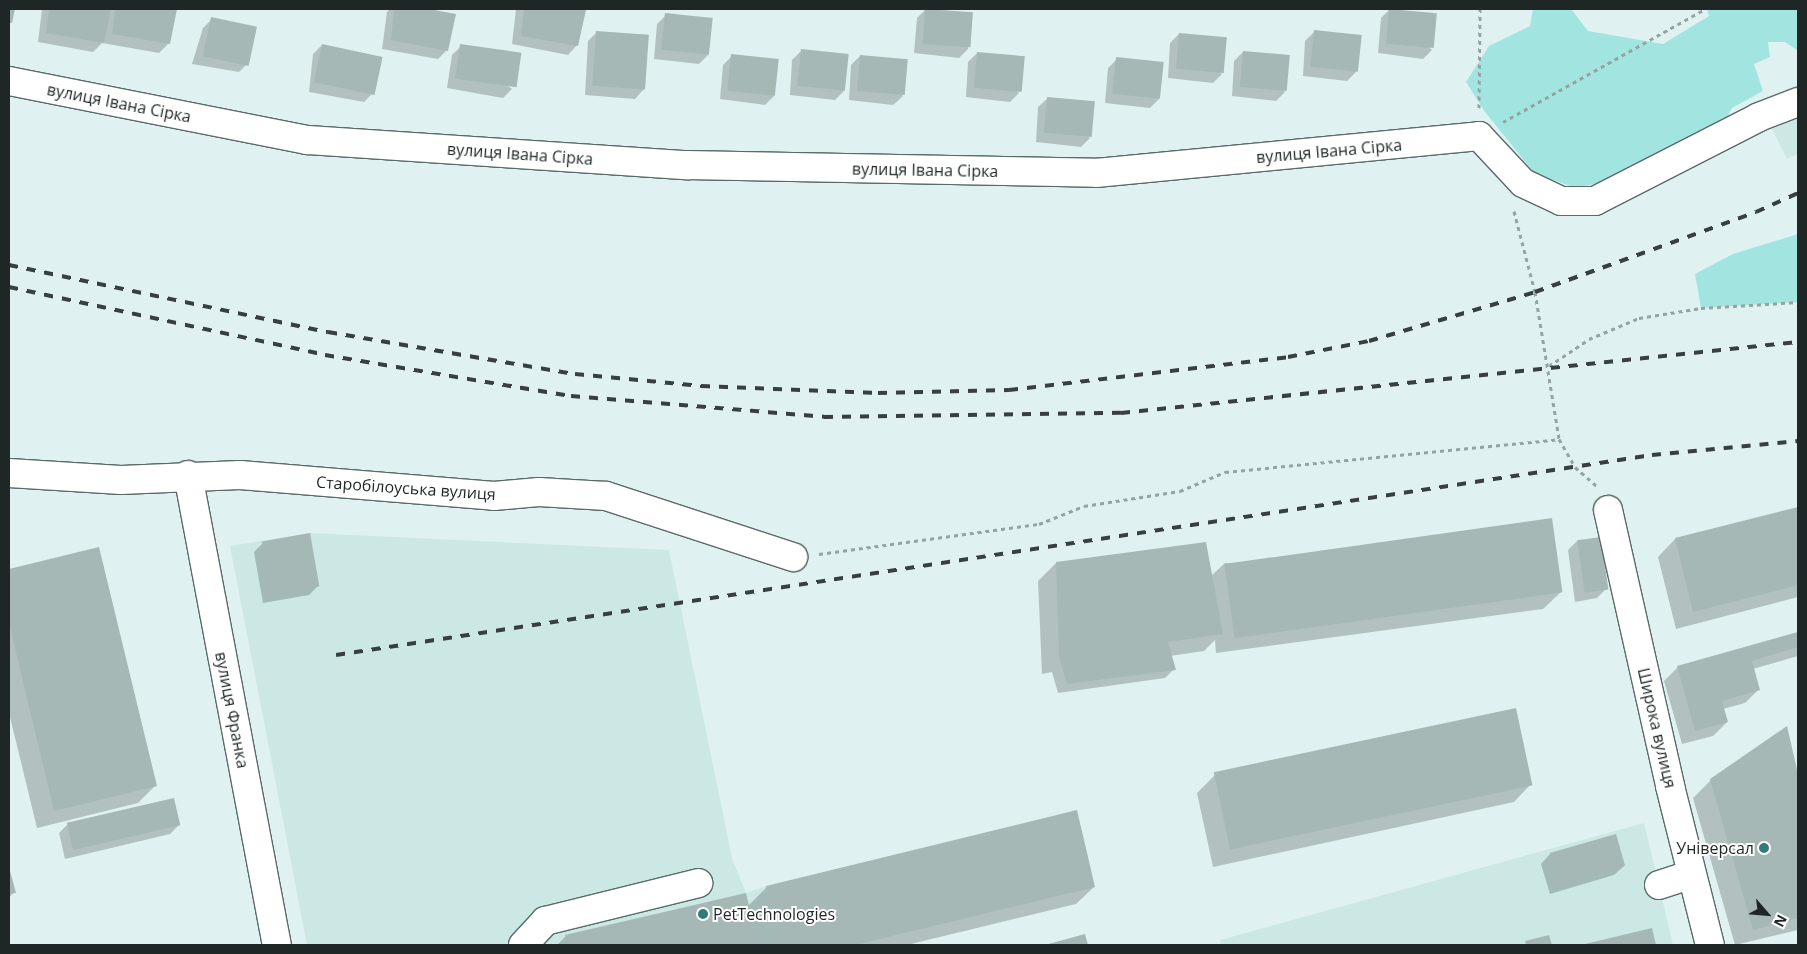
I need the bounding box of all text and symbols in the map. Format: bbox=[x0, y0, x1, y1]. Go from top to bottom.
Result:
street label: вулиця Івана Сірка bbox=[45, 80, 193, 126]
street label: вулиця Івана Сірка bbox=[1255, 135, 1403, 167]
street label: вулиця Івана Сірка bbox=[446, 139, 594, 169]
street label: вулиця Івана Сірка bbox=[852, 159, 998, 181]
street label: Старобілоуська вулиця bbox=[316, 472, 496, 504]
street label: вулиця Франка bbox=[211, 650, 253, 770]
street label: Широка вулиця bbox=[1634, 666, 1680, 790]
place label: Універсал bbox=[1676, 838, 1754, 858]
marker: Універсал bbox=[1758, 842, 1770, 854]
north arrow bbox=[1742, 889, 1792, 939]
place label: PetTechnologies bbox=[713, 904, 835, 924]
marker: PetTechnologies bbox=[697, 908, 709, 920]
text: N bbox=[1770, 912, 1792, 930]

